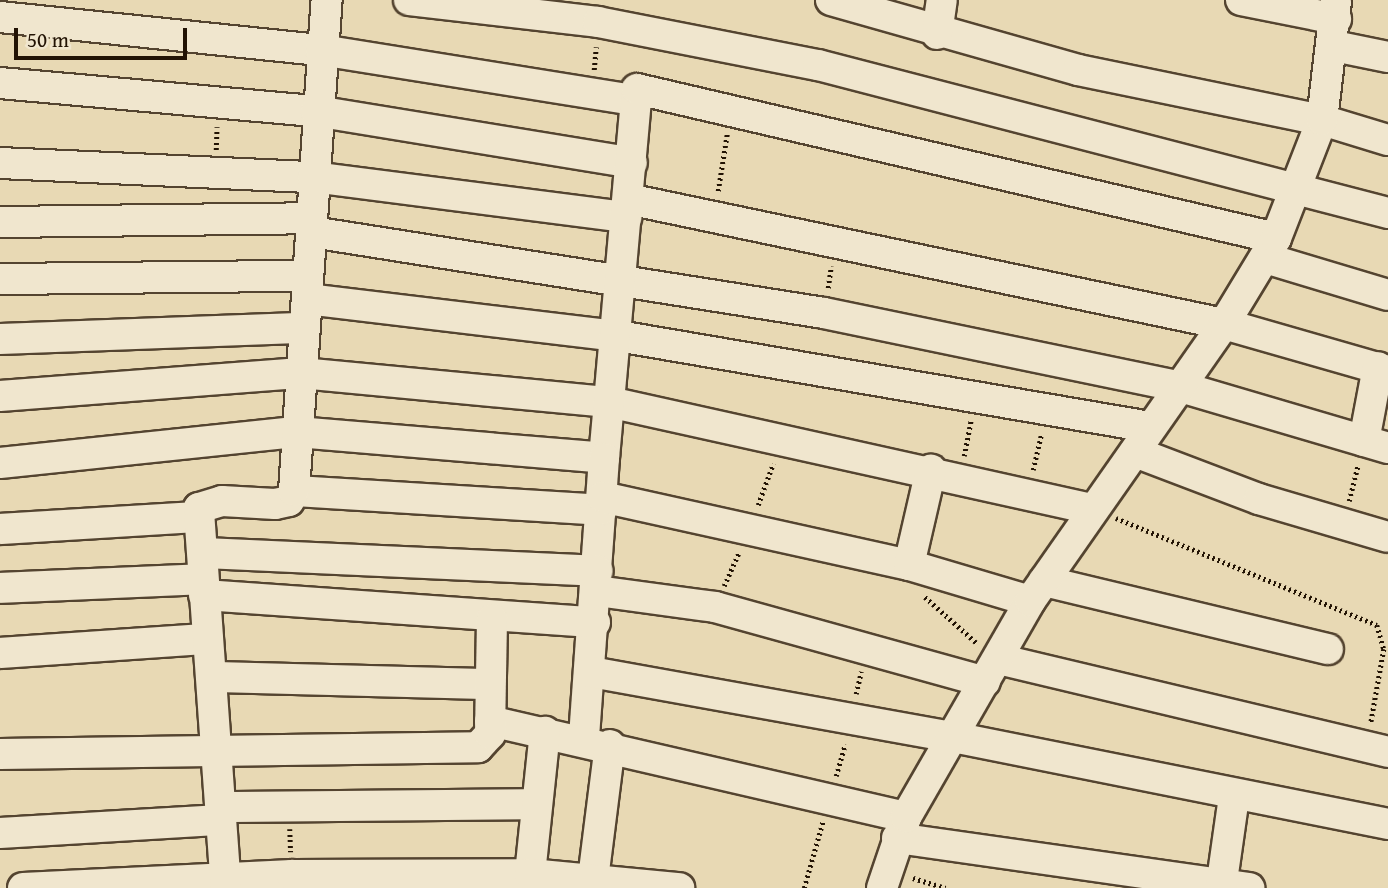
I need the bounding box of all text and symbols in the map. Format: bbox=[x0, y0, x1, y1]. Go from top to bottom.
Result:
scale bar bbox=[18, 14, 191, 58]
text: 50 m bbox=[27, 24, 69, 55]

